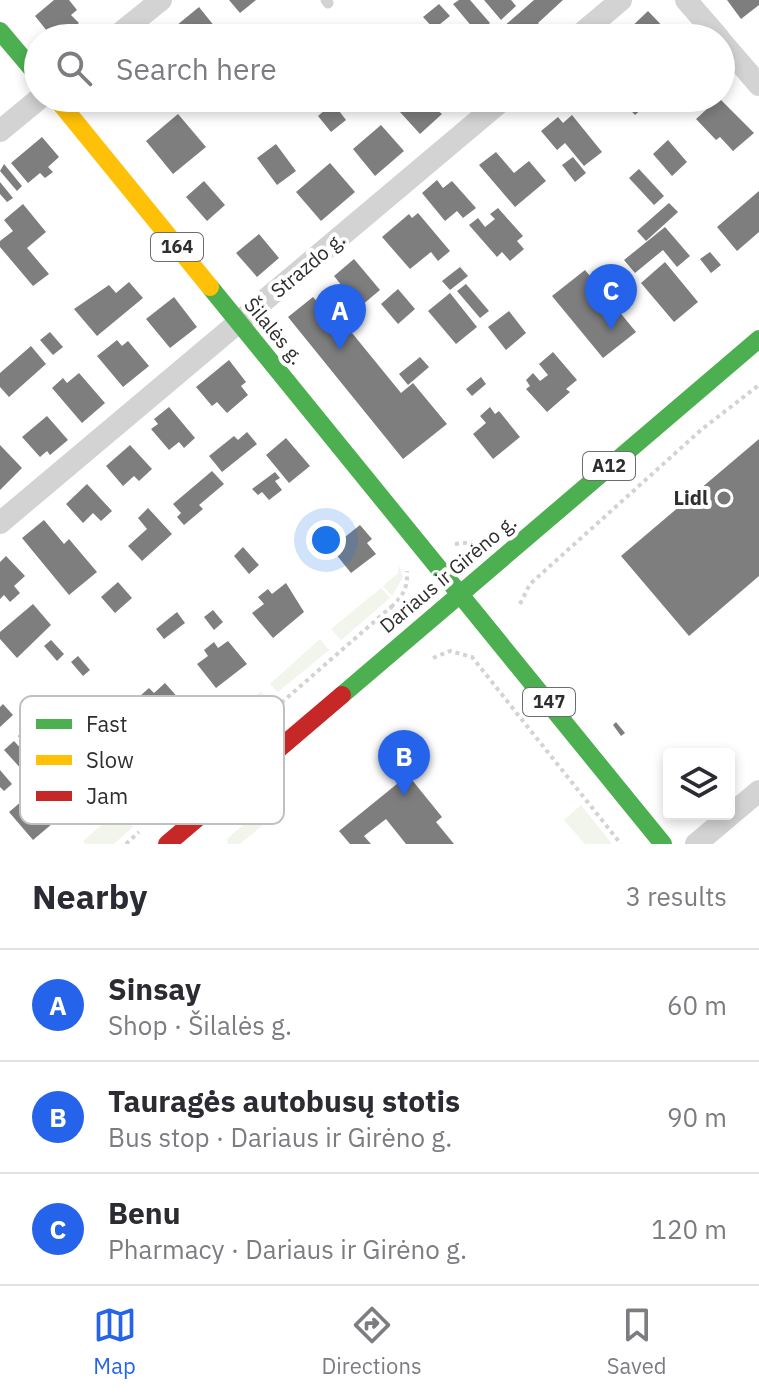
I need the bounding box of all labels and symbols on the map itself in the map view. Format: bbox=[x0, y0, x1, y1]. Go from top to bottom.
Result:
street label: Strazdo g. bbox=[265, 226, 351, 304]
road number: 164 bbox=[151, 233, 203, 261]
pin: C bbox=[585, 264, 637, 330]
pin: A bbox=[314, 284, 366, 350]
street label: Šilalės g. bbox=[238, 291, 310, 370]
road number: A12 bbox=[583, 452, 635, 480]
place label: Lidl bbox=[673, 484, 708, 511]
marker: Lidl bbox=[715, 489, 733, 507]
street label: Dariaus ir Girėno g. bbox=[374, 508, 522, 639]
your location bbox=[306, 520, 346, 560]
road number: 147 bbox=[523, 688, 575, 716]
legend bbox=[20, 696, 284, 824]
text: Fast bbox=[86, 709, 127, 738]
pin: B bbox=[378, 730, 430, 796]
text: Slow bbox=[86, 745, 134, 774]
text: Jam bbox=[86, 781, 128, 810]

